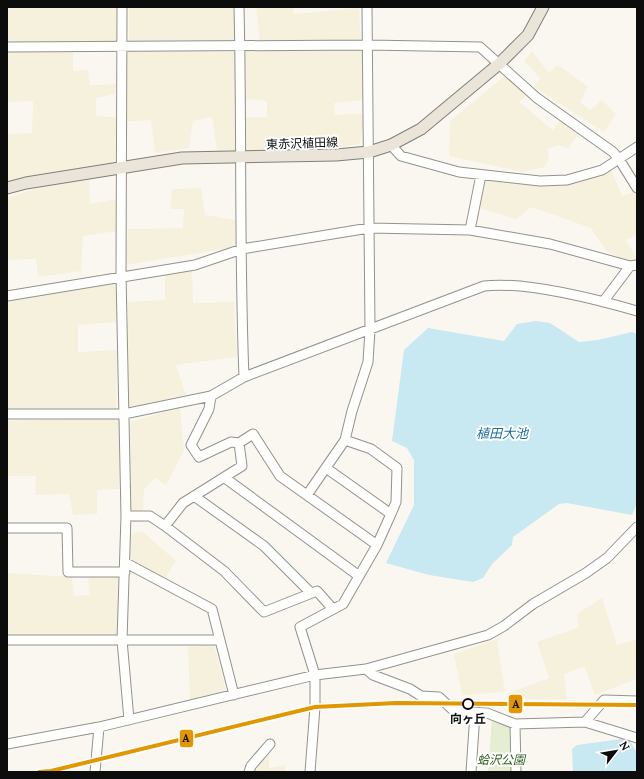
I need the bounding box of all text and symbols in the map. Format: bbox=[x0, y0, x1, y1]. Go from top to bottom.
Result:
street label: 東赤沢植田線 bbox=[266, 134, 338, 152]
water label: 植田大池 bbox=[476, 425, 530, 442]
line badge: A bbox=[508, 694, 523, 714]
text: A bbox=[512, 697, 520, 711]
marker: 向ヶ丘 bbox=[462, 698, 474, 710]
place label: 向ヶ丘 bbox=[450, 711, 486, 726]
line badge: A bbox=[179, 729, 194, 748]
text: A bbox=[182, 731, 190, 745]
north arrow bbox=[596, 731, 636, 771]
text: N bbox=[616, 739, 633, 754]
park label: 蛤沢公園 bbox=[477, 752, 527, 767]

